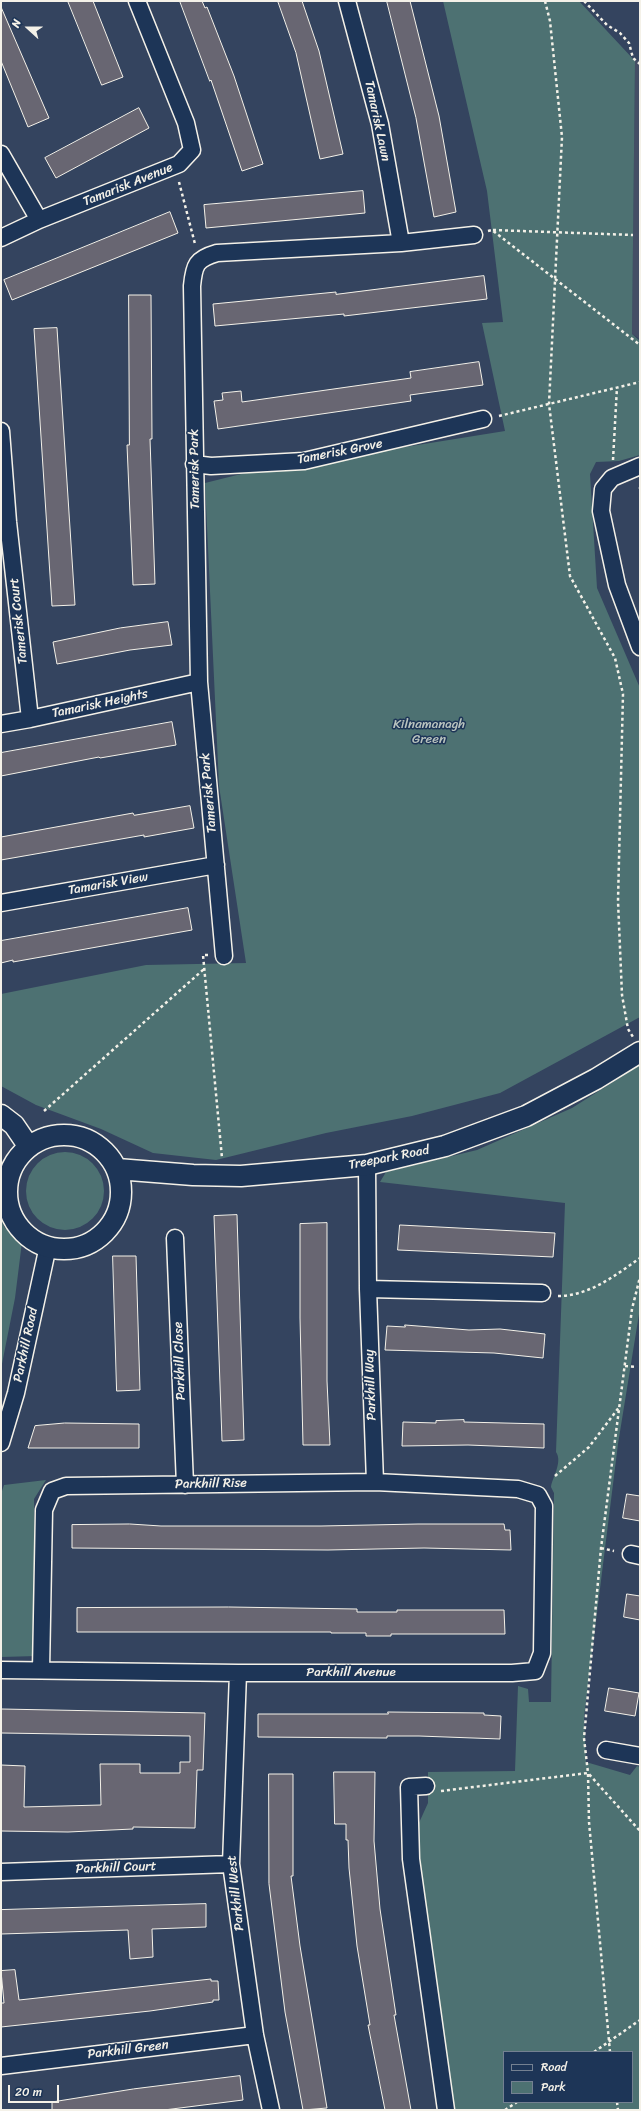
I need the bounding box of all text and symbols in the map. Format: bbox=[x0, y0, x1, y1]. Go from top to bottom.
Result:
north arrow bbox=[8, 8, 48, 48]
text: N bbox=[6, 17, 27, 30]
street label: Tamarisk Lawn bbox=[361, 79, 393, 163]
street label: Tamarisk Avenue bbox=[81, 160, 175, 210]
street label: Tamerisk Park bbox=[186, 429, 204, 509]
street label: Tamerisk Grove bbox=[296, 436, 384, 468]
street label: Tamerisk Court bbox=[7, 577, 31, 665]
street label: Tamarisk Heights bbox=[51, 686, 149, 722]
park label: Kilnamanagh Green bbox=[393, 717, 465, 748]
street label: Tamerisk Park bbox=[198, 752, 220, 834]
street label: Tamarisk View bbox=[67, 869, 149, 899]
street label: Treepark Road bbox=[347, 1143, 431, 1173]
street label: Parkhill Road bbox=[10, 1306, 42, 1384]
street label: Parkhill Close bbox=[171, 1321, 189, 1401]
street label: Parkhill Way bbox=[362, 1349, 380, 1421]
street label: Parkhill Rise bbox=[175, 1476, 247, 1492]
street label: Parkhill Avenue bbox=[306, 1665, 396, 1681]
street label: Parkhill West bbox=[224, 1854, 248, 1932]
street label: Parkhill Court bbox=[75, 1859, 157, 1877]
street label: Parkhill Green bbox=[87, 2037, 169, 2063]
legend bbox=[503, 2051, 633, 2103]
text: Road bbox=[541, 2056, 567, 2078]
text: Park bbox=[541, 2076, 566, 2098]
scale bar bbox=[10, 2077, 61, 2103]
text: 20 m bbox=[15, 2081, 42, 2103]

